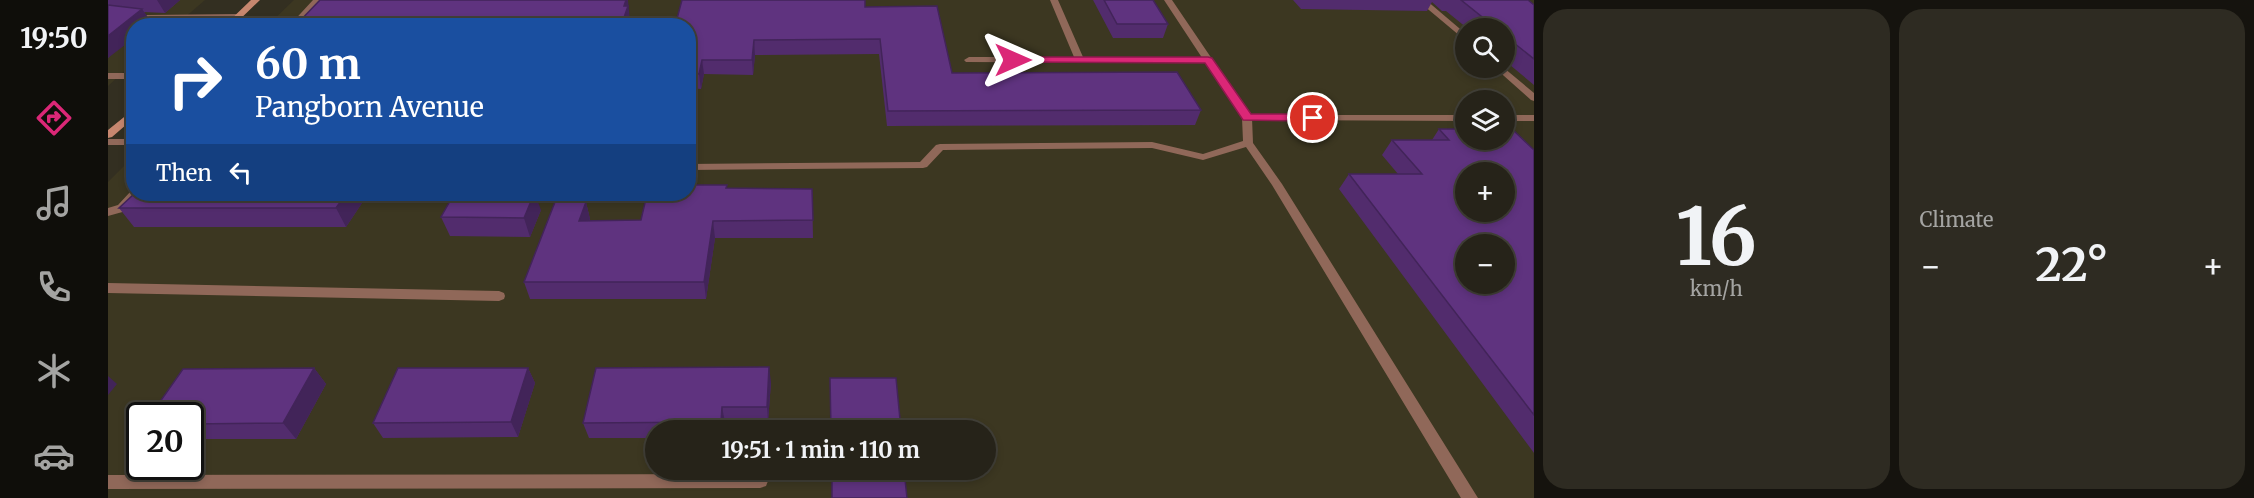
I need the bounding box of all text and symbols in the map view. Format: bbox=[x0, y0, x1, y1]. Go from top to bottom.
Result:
map controls bbox=[1455, 18, 1515, 294]
button: search bbox=[1455, 18, 1515, 78]
text: 19:50 bbox=[20, 21, 88, 55]
position arrow bbox=[981, 28, 1045, 92]
text: 60 m bbox=[255, 38, 361, 90]
icon: right bbox=[156, 42, 234, 120]
text: Pangborn Avenue bbox=[255, 90, 484, 124]
button: layers bbox=[1455, 90, 1515, 150]
pin bbox=[1287, 92, 1338, 143]
icon: directions bbox=[33, 97, 75, 139]
icon: arrive bbox=[1296, 101, 1329, 134]
icon: left bbox=[224, 156, 257, 189]
text: Then bbox=[156, 159, 212, 187]
button: + bbox=[1455, 162, 1515, 222]
icon: music bbox=[33, 182, 75, 224]
text: 16 bbox=[1676, 188, 1757, 286]
text: Climate bbox=[1920, 207, 1994, 232]
button: − bbox=[1455, 234, 1515, 294]
text: 22° bbox=[2035, 237, 2108, 293]
text: − bbox=[1920, 246, 1942, 287]
text: + bbox=[2202, 246, 2224, 287]
icon: phone bbox=[33, 266, 75, 308]
text: km/h bbox=[1690, 276, 1743, 301]
icon: climate bbox=[33, 350, 75, 392]
speed limit sign: 20 bbox=[126, 402, 204, 480]
icon: car bbox=[33, 435, 75, 477]
text: 19:51 · 1 min · 110 m bbox=[721, 436, 920, 464]

